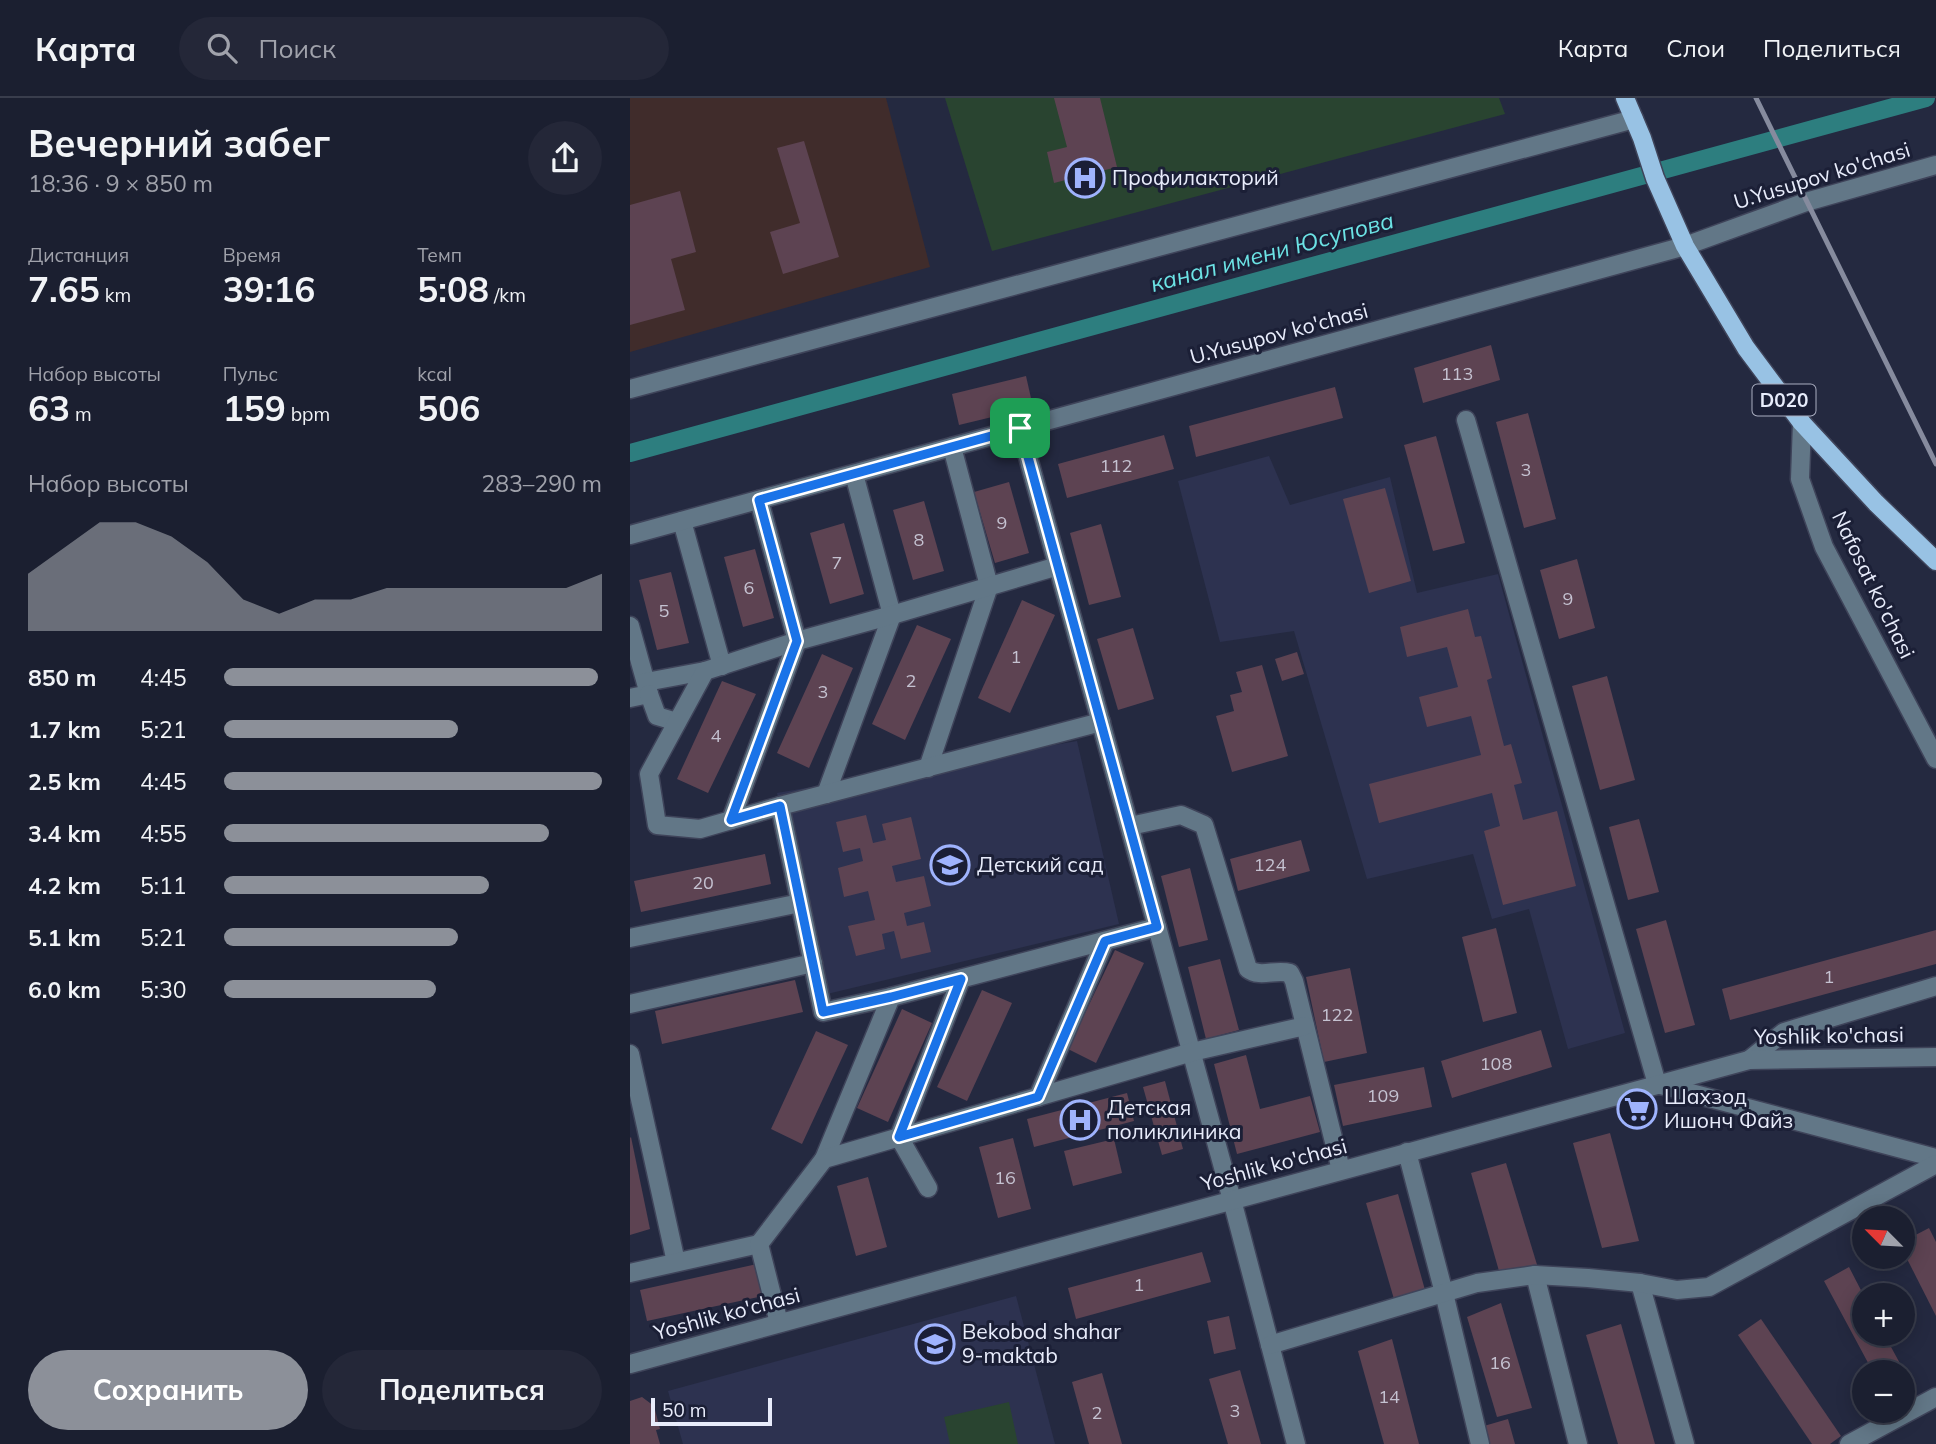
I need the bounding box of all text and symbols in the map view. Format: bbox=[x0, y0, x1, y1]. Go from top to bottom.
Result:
search box bbox=[179, 17, 669, 80]
text: Карта bbox=[35, 28, 137, 69]
icon: search bbox=[203, 29, 241, 67]
text: Поиск bbox=[259, 32, 336, 65]
text: Карта bbox=[1558, 33, 1628, 63]
text: Слои bbox=[1666, 33, 1725, 63]
text: Поделиться bbox=[1763, 33, 1901, 63]
text: Вечерний забег bbox=[28, 119, 330, 167]
button: share bbox=[528, 121, 602, 195]
street label: U.Yusupov ko'chasi bbox=[1730, 136, 1913, 214]
hospital icon: Профилакторий bbox=[1064, 157, 1106, 199]
place label: Профилакторий bbox=[1112, 164, 1279, 190]
text: 18:36 · 9 × 850 m bbox=[28, 169, 213, 198]
water label: канал имени Юсупова bbox=[1147, 205, 1397, 298]
text: Дистанция bbox=[28, 243, 129, 267]
text: Время bbox=[223, 243, 281, 267]
text: Темп bbox=[417, 243, 462, 267]
text: 7.65 bbox=[28, 267, 100, 311]
text: 39:16 bbox=[223, 267, 315, 311]
text: 5:08 bbox=[417, 267, 489, 311]
text: km bbox=[100, 283, 131, 307]
text: /km bbox=[489, 283, 526, 307]
street label: U.Yusupov ko'chasi bbox=[1187, 297, 1371, 369]
text: Набор высоты bbox=[28, 362, 161, 386]
text: Пульс bbox=[223, 362, 278, 386]
text: kcal bbox=[417, 362, 452, 386]
house number: 113 bbox=[1441, 362, 1473, 385]
road number: D020 bbox=[1752, 384, 1816, 416]
text: 63 bbox=[28, 386, 70, 430]
text: 159 bbox=[223, 386, 286, 430]
text: 506 bbox=[417, 386, 480, 430]
pin bbox=[990, 398, 1050, 458]
text: m bbox=[70, 402, 92, 426]
text: bpm bbox=[286, 402, 330, 426]
icon: arrive bbox=[1001, 409, 1039, 447]
house number: 112 bbox=[1100, 454, 1132, 477]
house number: 3 bbox=[1521, 458, 1531, 481]
text: Набор высоты bbox=[28, 469, 189, 498]
text: 283–290 m bbox=[481, 469, 602, 498]
street label: Nafosat ko'chasi bbox=[1827, 507, 1921, 663]
house number: 9 bbox=[997, 511, 1007, 534]
house number: 8 bbox=[914, 528, 924, 551]
house number: 7 bbox=[832, 551, 842, 574]
house number: 6 bbox=[744, 576, 754, 599]
house number: 9 bbox=[1563, 587, 1573, 610]
house number: 5 bbox=[659, 599, 670, 622]
house number: 1 bbox=[1011, 645, 1021, 668]
text: 850 m bbox=[28, 663, 96, 692]
text: 4:45 bbox=[140, 663, 187, 692]
house number: 2 bbox=[906, 669, 916, 692]
house number: 3 bbox=[818, 680, 828, 703]
text: 1.7 km bbox=[28, 715, 101, 744]
text: 5:21 bbox=[140, 715, 187, 744]
house number: 4 bbox=[711, 724, 722, 747]
text: 2.5 km bbox=[28, 767, 101, 796]
text: 4:45 bbox=[140, 767, 187, 796]
text: 3.4 km bbox=[28, 819, 101, 848]
text: 4:55 bbox=[140, 819, 187, 848]
school or university icon: Детский сад bbox=[929, 844, 971, 886]
place label: Детский сад bbox=[977, 851, 1104, 877]
house number: 124 bbox=[1254, 853, 1286, 876]
text: 4.2 km bbox=[28, 871, 101, 900]
text: 5:11 bbox=[140, 871, 187, 900]
house number: 20 bbox=[692, 871, 714, 894]
text: 5.1 km bbox=[28, 923, 101, 952]
text: 5:21 bbox=[140, 923, 187, 952]
house number: 1 bbox=[1824, 965, 1834, 988]
text: 6.0 km bbox=[28, 975, 101, 1004]
text: 5:30 bbox=[140, 975, 187, 1004]
house number: 122 bbox=[1321, 1003, 1353, 1026]
street label: Yoshlik ko'chasi bbox=[1753, 1021, 1904, 1049]
house number: 108 bbox=[1480, 1052, 1512, 1075]
place label: Шахзод Ишонч Файз bbox=[1664, 1083, 1793, 1133]
house number: 109 bbox=[1367, 1084, 1399, 1107]
supermarket icon: Шахзод Ишонч Файз bbox=[1616, 1088, 1658, 1130]
place label: Детская поликлиника bbox=[1107, 1094, 1242, 1144]
hospital icon: Детская поликлиника bbox=[1059, 1099, 1101, 1141]
street label: Yoshlik ko'chasi bbox=[1197, 1132, 1350, 1196]
house number: 16 bbox=[994, 1166, 1016, 1189]
north arrow bbox=[1852, 1206, 1914, 1269]
map controls bbox=[1852, 1206, 1915, 1423]
house number: 1 bbox=[1134, 1273, 1144, 1296]
street label: Yoshlik ko'chasi bbox=[650, 1281, 803, 1345]
button: + bbox=[1852, 1283, 1915, 1346]
place label: Bekobod shahar 9-maktab bbox=[962, 1318, 1121, 1368]
school or university icon: Bekobod shahar 9-maktab bbox=[914, 1323, 956, 1365]
button: Сохранить bbox=[28, 1350, 308, 1430]
button: Поделиться bbox=[322, 1350, 602, 1430]
house number: 16 bbox=[1489, 1351, 1511, 1374]
button: − bbox=[1852, 1360, 1915, 1423]
house number: 14 bbox=[1378, 1385, 1400, 1408]
scale bar bbox=[651, 1395, 772, 1427]
text: 50 m bbox=[662, 1398, 706, 1422]
house number: 3 bbox=[1230, 1399, 1240, 1422]
house number: 2 bbox=[1092, 1401, 1102, 1424]

